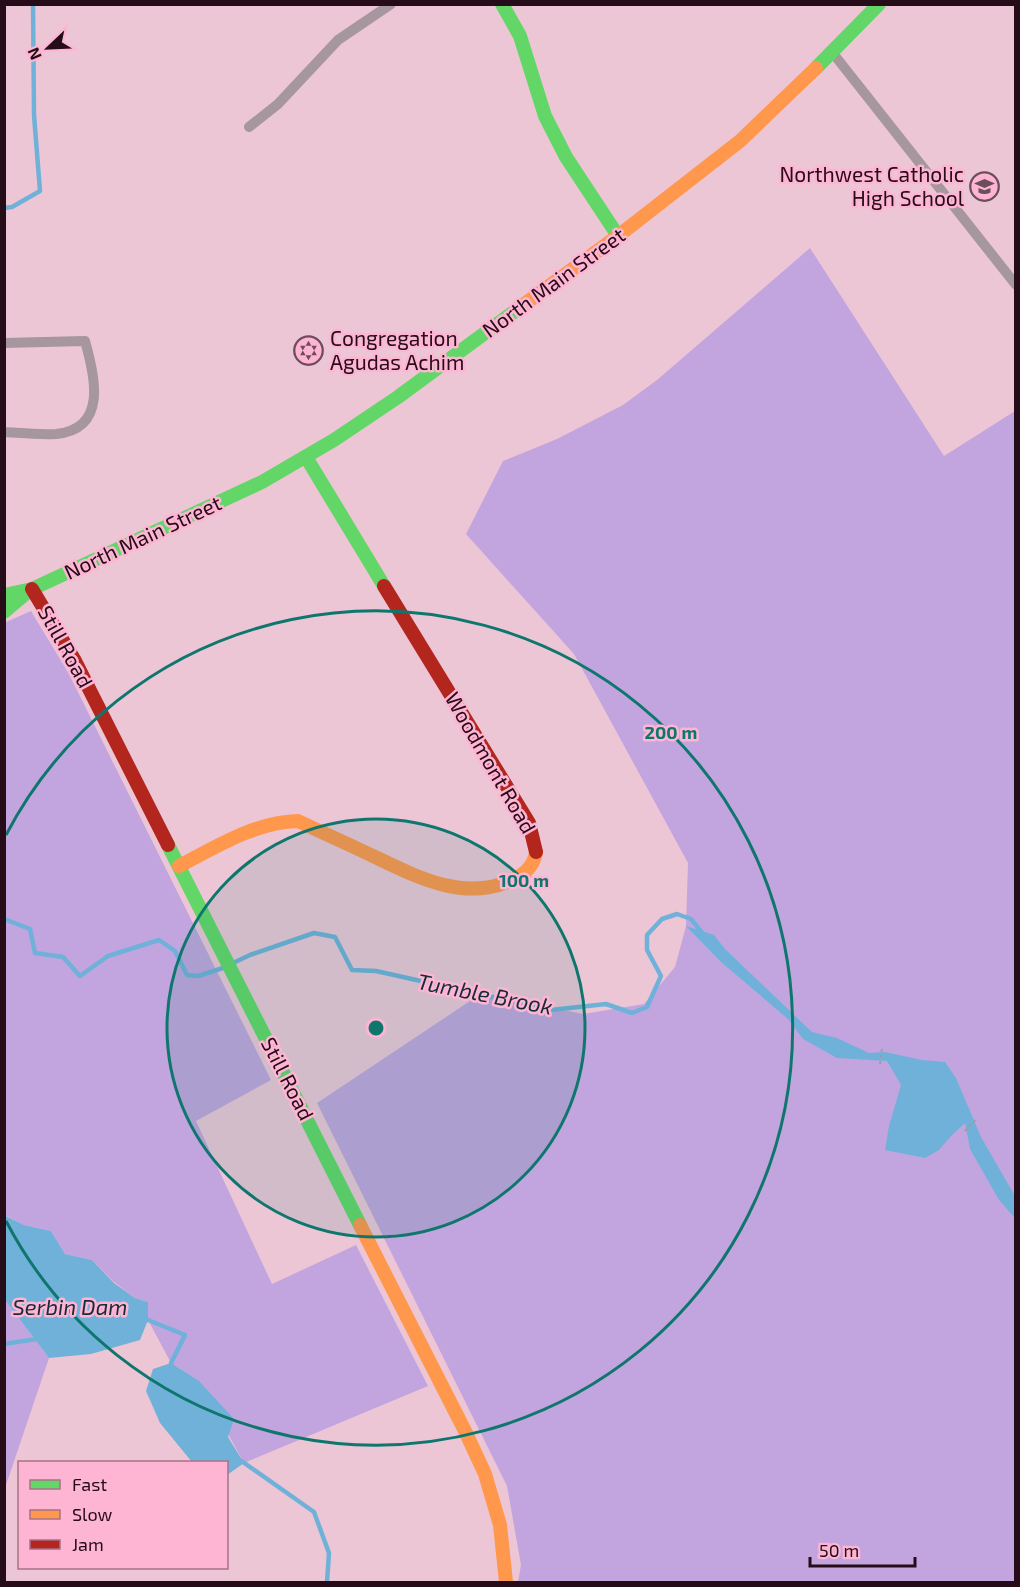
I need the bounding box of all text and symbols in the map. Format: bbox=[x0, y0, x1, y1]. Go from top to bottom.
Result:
north arrow bbox=[18, 18, 78, 78]
text: N bbox=[23, 45, 45, 63]
place label: Northwest Catholic High School bbox=[779, 161, 965, 210]
school or university icon: Northwest Catholic High School bbox=[969, 171, 1001, 203]
street label: North Main Street bbox=[477, 222, 629, 342]
place label: Congregation Agudas Achim bbox=[330, 325, 464, 374]
synagogue icon: Congregation Agudas Achim bbox=[293, 335, 325, 367]
street label: North Main Street bbox=[60, 489, 225, 584]
street label: Still Road bbox=[34, 601, 99, 692]
street label: Woodmont Road bbox=[441, 687, 542, 837]
text: 200 m bbox=[645, 721, 697, 743]
text: 100 m bbox=[499, 869, 549, 891]
water label: Tumble Brook bbox=[416, 967, 555, 1019]
centre of rings bbox=[366, 1018, 386, 1038]
street label: Still Road bbox=[257, 1033, 320, 1124]
water label: Serbin Dam bbox=[13, 1293, 127, 1319]
legend bbox=[18, 1461, 228, 1569]
text: Fast bbox=[72, 1473, 107, 1495]
text: Slow bbox=[72, 1503, 113, 1525]
scale bar bbox=[810, 1530, 915, 1568]
text: Jam bbox=[72, 1533, 104, 1555]
text: 50 m bbox=[819, 1539, 859, 1561]

